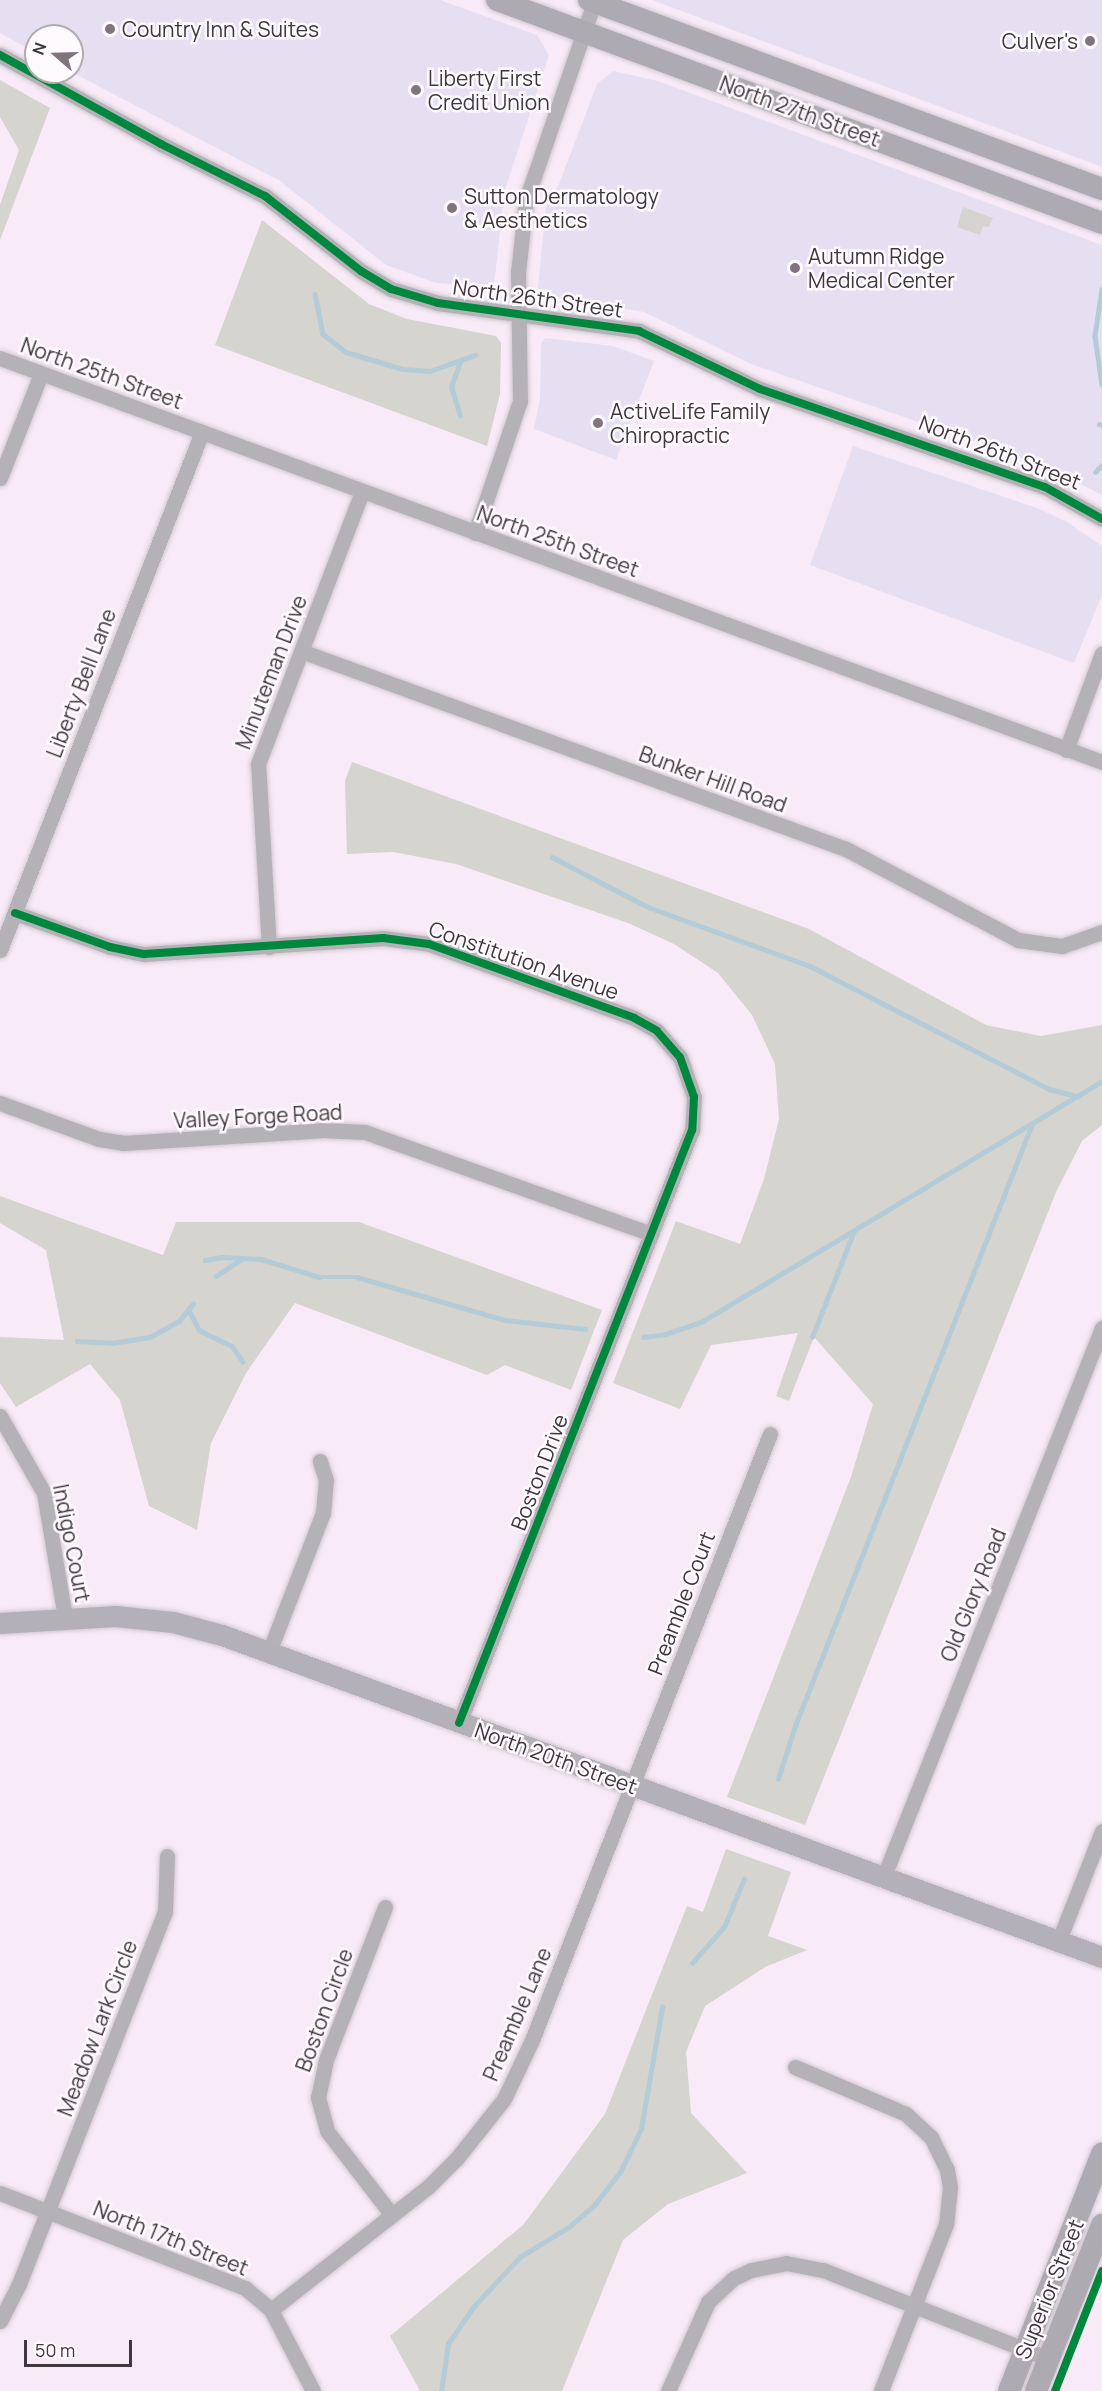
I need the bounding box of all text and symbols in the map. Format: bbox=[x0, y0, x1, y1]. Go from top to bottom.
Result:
place label: Country Inn & Suites bbox=[122, 16, 319, 42]
marker: Country Inn & Suites bbox=[103, 22, 117, 36]
north arrow bbox=[24, 24, 84, 84]
place label: Culver's bbox=[1002, 28, 1078, 54]
marker: Culver's bbox=[1083, 34, 1097, 48]
text: N bbox=[27, 39, 51, 58]
place label: Liberty First Credit Union bbox=[428, 65, 550, 115]
street label: North 27th Street bbox=[716, 70, 884, 152]
marker: Liberty First Credit Union bbox=[409, 83, 423, 97]
place label: Sutton Dermatology & Aesthetics bbox=[464, 183, 659, 233]
marker: Sutton Dermatology & Aesthetics bbox=[445, 201, 459, 215]
place label: Autumn Ridge Medical Center bbox=[808, 243, 955, 293]
marker: Autumn Ridge Medical Center bbox=[786, 259, 804, 277]
street label: North 26th Street bbox=[451, 274, 625, 322]
street label: North 25th Street bbox=[18, 332, 186, 414]
place label: ActiveLife Family Chiropractic bbox=[610, 398, 770, 448]
street label: North 26th Street bbox=[916, 410, 1084, 494]
marker: ActiveLife Family Chiropractic bbox=[591, 416, 605, 430]
street label: North 25th Street bbox=[474, 500, 642, 582]
street label: Minuteman Drive bbox=[230, 592, 312, 752]
street label: Liberty Bell Lane bbox=[41, 605, 121, 761]
street label: Bunker Hill Road bbox=[636, 741, 790, 817]
street label: Constitution Avenue bbox=[426, 916, 622, 1004]
street label: Valley Forge Road bbox=[173, 1099, 343, 1133]
street label: Boston Drive bbox=[505, 1410, 573, 1534]
street label: Indigo Court bbox=[48, 1482, 96, 1604]
street label: Old Glory Road bbox=[935, 1525, 1011, 1665]
street label: Preamble Court bbox=[642, 1528, 720, 1678]
street label: North 20th Street bbox=[471, 1717, 641, 1799]
street label: Meadow Lark Circle bbox=[52, 1936, 142, 2120]
street label: Preamble Lane bbox=[478, 1944, 556, 2084]
street label: Boston Circle bbox=[290, 1945, 358, 2075]
street label: North 17th Street bbox=[90, 2195, 252, 2281]
street label: Superior Street bbox=[1010, 2215, 1088, 2363]
scale bar bbox=[27, 2328, 135, 2366]
text: 50 m bbox=[35, 2338, 75, 2362]

